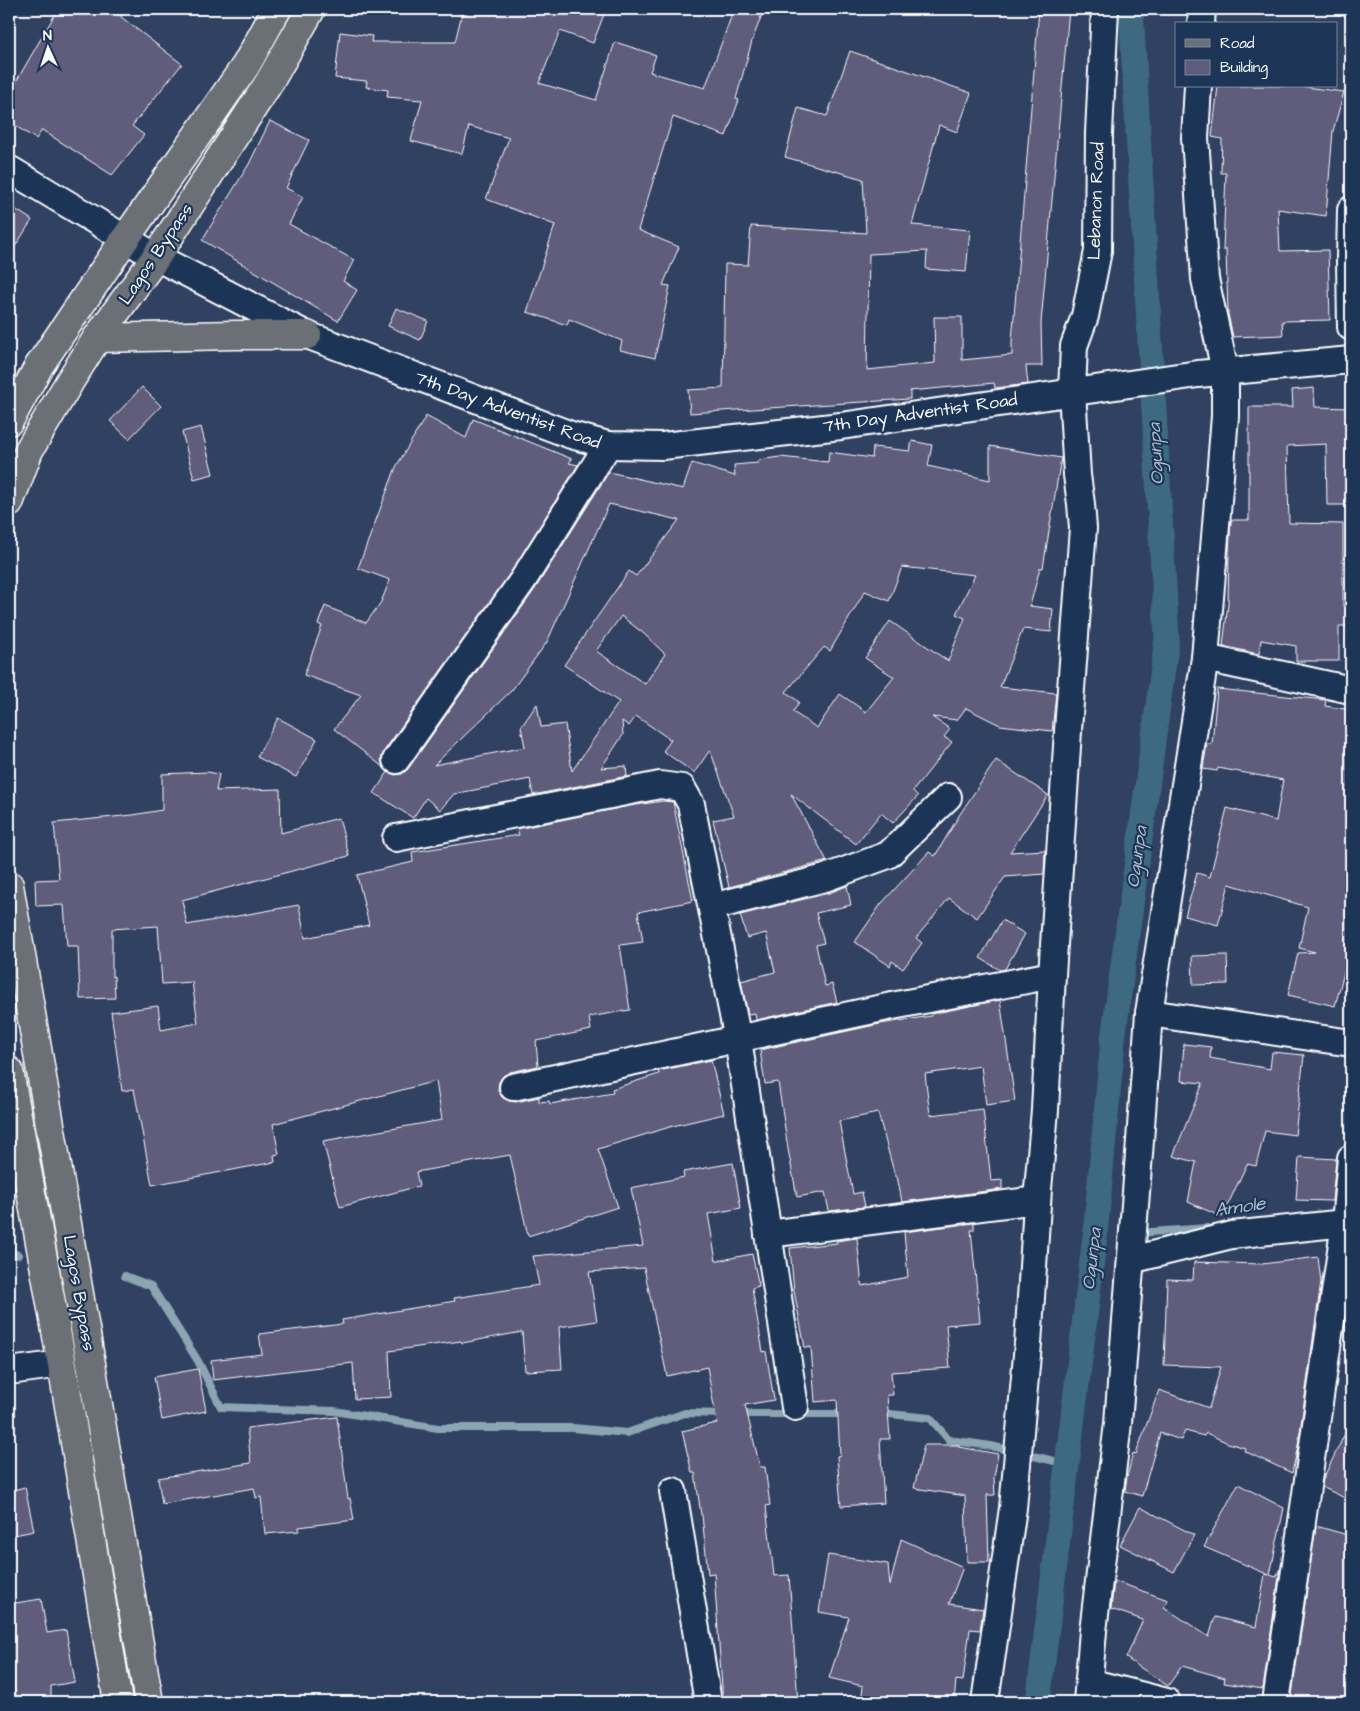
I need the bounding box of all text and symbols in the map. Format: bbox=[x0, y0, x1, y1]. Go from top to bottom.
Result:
north arrow bbox=[22, 22, 72, 72]
legend bbox=[1175, 22, 1338, 88]
text: N bbox=[42, 26, 52, 46]
text: Road bbox=[1220, 33, 1255, 54]
text: Building bbox=[1220, 57, 1268, 79]
street label: Lebanon Road bbox=[1081, 142, 1111, 260]
street label: Lagos Bypass bbox=[113, 198, 200, 310]
street label: 7th Day Adventist Road bbox=[411, 365, 604, 456]
street label: 7th Day Adventist Road bbox=[821, 387, 1019, 440]
water label: Ogunpa bbox=[1141, 421, 1171, 486]
water label: Ogunpa bbox=[1119, 823, 1155, 890]
water label: Amole bbox=[1213, 1190, 1269, 1224]
water label: Ogunpa bbox=[1075, 1225, 1109, 1291]
street label: Lagos Bypass bbox=[56, 1233, 101, 1353]

